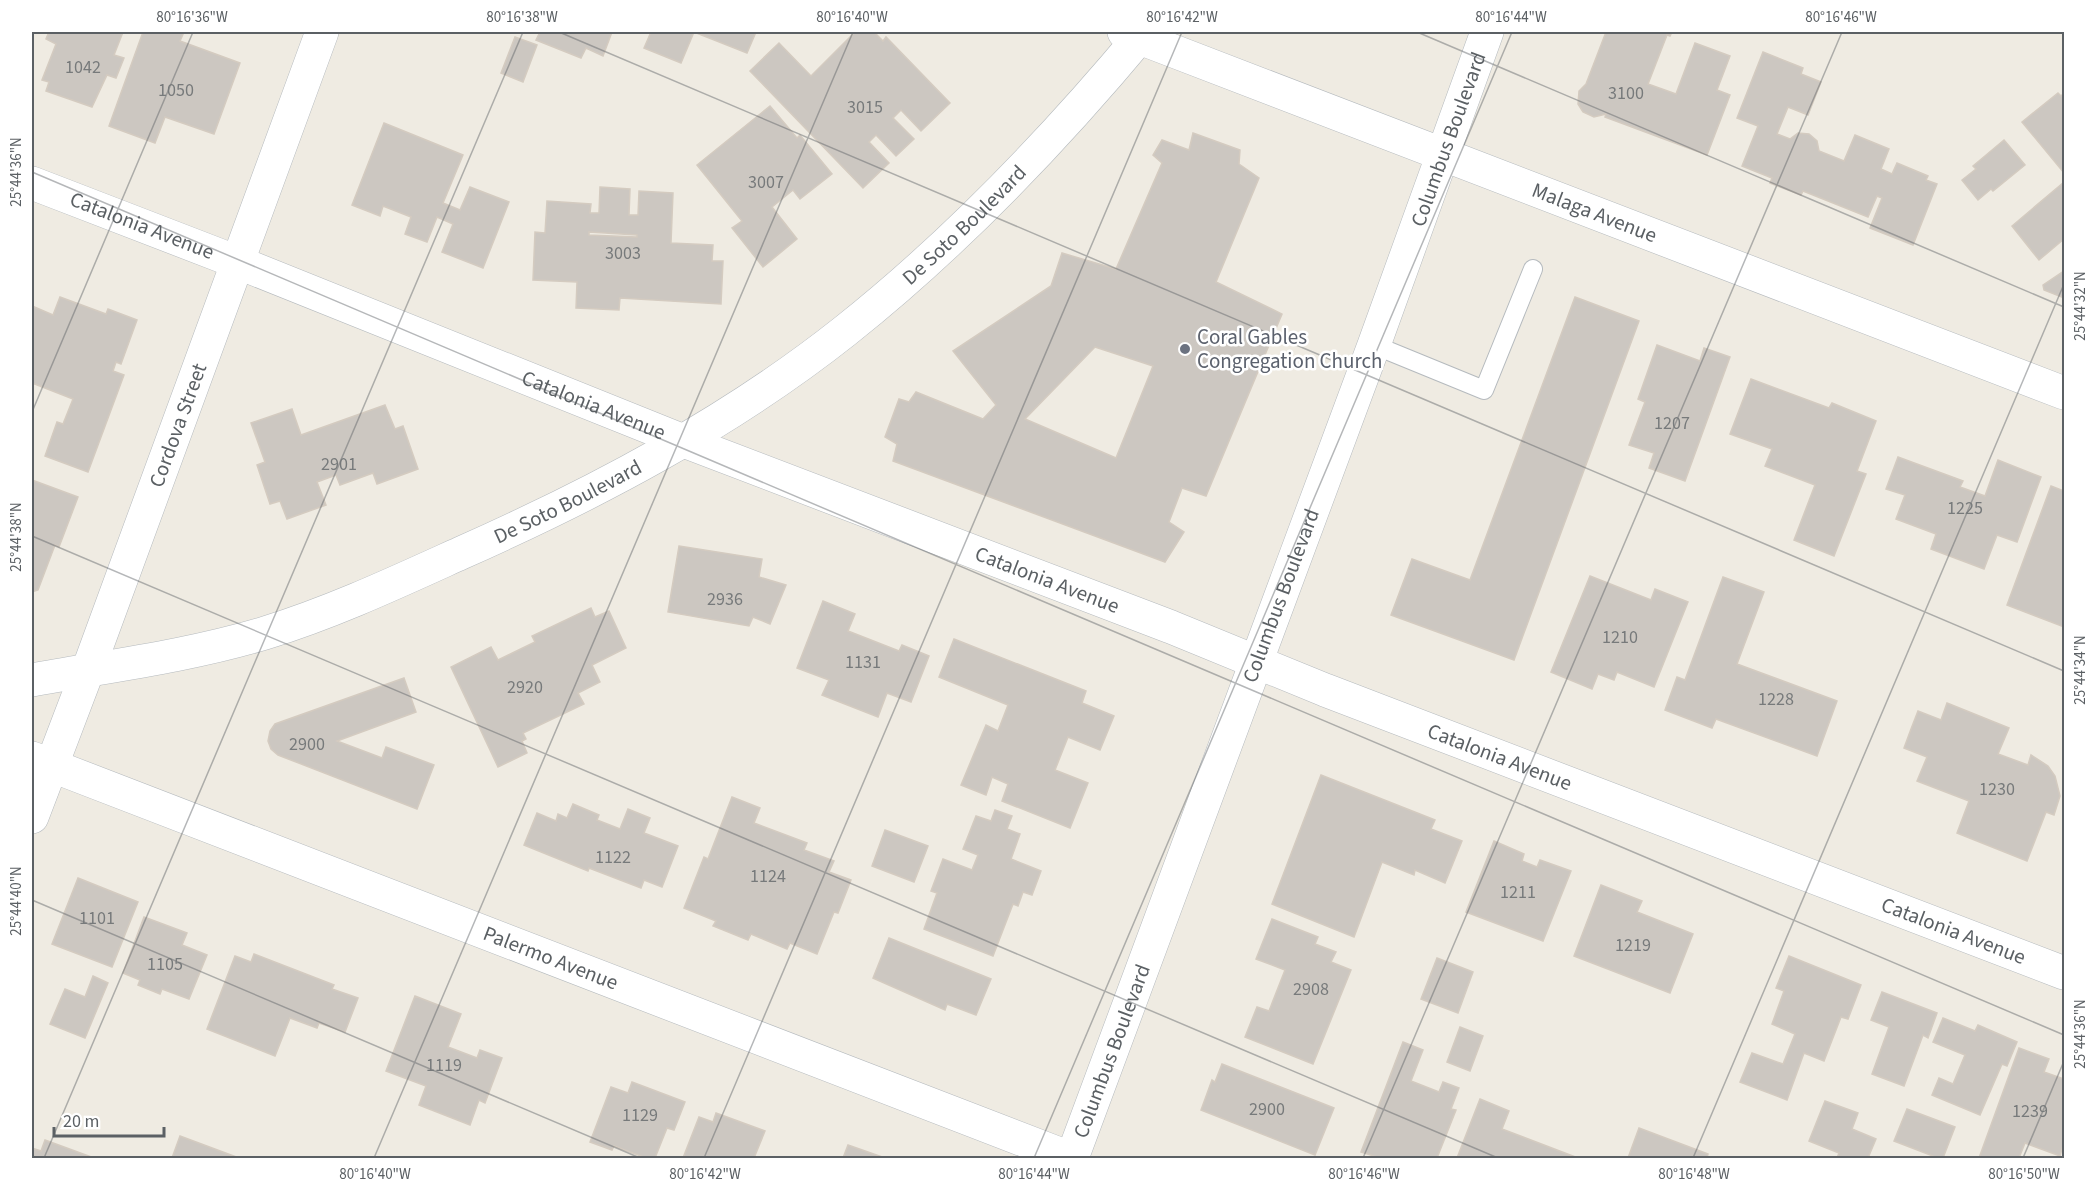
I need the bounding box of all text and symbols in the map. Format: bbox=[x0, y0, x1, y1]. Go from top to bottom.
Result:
text: 80°16'36"W bbox=[156, 7, 228, 28]
text: 80°16'38"W bbox=[486, 7, 558, 28]
text: 80°16'40"W bbox=[816, 7, 888, 28]
text: 80°16'42"W bbox=[1146, 7, 1218, 28]
text: 80°16'44"W bbox=[1475, 7, 1547, 28]
text: 80°16'46"W bbox=[1805, 7, 1877, 28]
street label: Columbus Boulevard bbox=[1403, 48, 1494, 231]
house number: 1042 bbox=[65, 55, 101, 80]
house number: 1050 bbox=[158, 78, 194, 103]
house number: 3100 bbox=[1608, 81, 1644, 106]
house number: 3015 bbox=[847, 95, 883, 120]
text: 25°44'36"N bbox=[6, 137, 27, 207]
street label: De Soto Boulevard bbox=[895, 158, 1033, 292]
house number: 3007 bbox=[748, 170, 784, 195]
street label: Malaga Avenue bbox=[1528, 175, 1661, 250]
street label: Catalonia Avenue bbox=[66, 184, 219, 267]
house number: 3003 bbox=[605, 241, 641, 266]
text: 25°44'32"N bbox=[2070, 271, 2091, 341]
place label: Coral Gables Congregation Church bbox=[1197, 322, 1383, 376]
marker: Coral Gables Congregation Church bbox=[1178, 342, 1192, 356]
street label: Cordova Street bbox=[141, 359, 214, 492]
street label: Catalonia Avenue bbox=[517, 363, 670, 447]
house number: 1207 bbox=[1654, 411, 1690, 436]
house number: 2901 bbox=[321, 452, 357, 477]
street label: De Soto Boulevard bbox=[489, 452, 647, 551]
house number: 1225 bbox=[1947, 496, 1983, 521]
text: 25°44'38"N bbox=[6, 502, 27, 572]
street label: Columbus Boulevard bbox=[1235, 504, 1327, 687]
street label: Catalonia Avenue bbox=[971, 539, 1124, 621]
house number: 2936 bbox=[707, 587, 743, 612]
house number: 1210 bbox=[1602, 625, 1638, 650]
text: 25°44'34"N bbox=[2070, 635, 2091, 705]
house number: 1131 bbox=[845, 650, 881, 675]
house number: 2920 bbox=[507, 675, 543, 700]
house number: 1228 bbox=[1758, 687, 1794, 712]
street label: Catalonia Avenue bbox=[1423, 716, 1576, 798]
house number: 2900 bbox=[289, 732, 325, 757]
house number: 1230 bbox=[1979, 777, 2015, 802]
house number: 1122 bbox=[595, 845, 631, 870]
house number: 1124 bbox=[750, 864, 786, 889]
text: 25°44'40"N bbox=[6, 866, 27, 936]
house number: 1211 bbox=[1500, 880, 1536, 905]
street label: Catalonia Avenue bbox=[1877, 889, 2030, 972]
house number: 1101 bbox=[79, 906, 115, 931]
street label: Palermo Avenue bbox=[479, 918, 623, 998]
house number: 1219 bbox=[1615, 933, 1651, 958]
house number: 1105 bbox=[147, 952, 183, 977]
street label: Columbus Boulevard bbox=[1066, 960, 1158, 1142]
house number: 2908 bbox=[1293, 977, 1329, 1002]
text: 25°44'36"N bbox=[2070, 999, 2091, 1069]
house number: 1119 bbox=[426, 1053, 462, 1078]
house number: 2900 bbox=[1249, 1097, 1285, 1122]
house number: 1239 bbox=[2012, 1099, 2048, 1124]
scale bar bbox=[54, 1100, 164, 1138]
house number: 1129 bbox=[622, 1103, 658, 1128]
text: 20 m bbox=[63, 1109, 99, 1134]
text: 80°16'40"W bbox=[339, 1164, 411, 1185]
text: 80°16'42"W bbox=[669, 1164, 741, 1185]
text: 80°16'44"W bbox=[998, 1164, 1070, 1185]
text: 80°16'46"W bbox=[1328, 1164, 1400, 1185]
text: 80°16'48"W bbox=[1658, 1164, 1730, 1185]
text: 80°16'50"W bbox=[1988, 1164, 2060, 1185]

